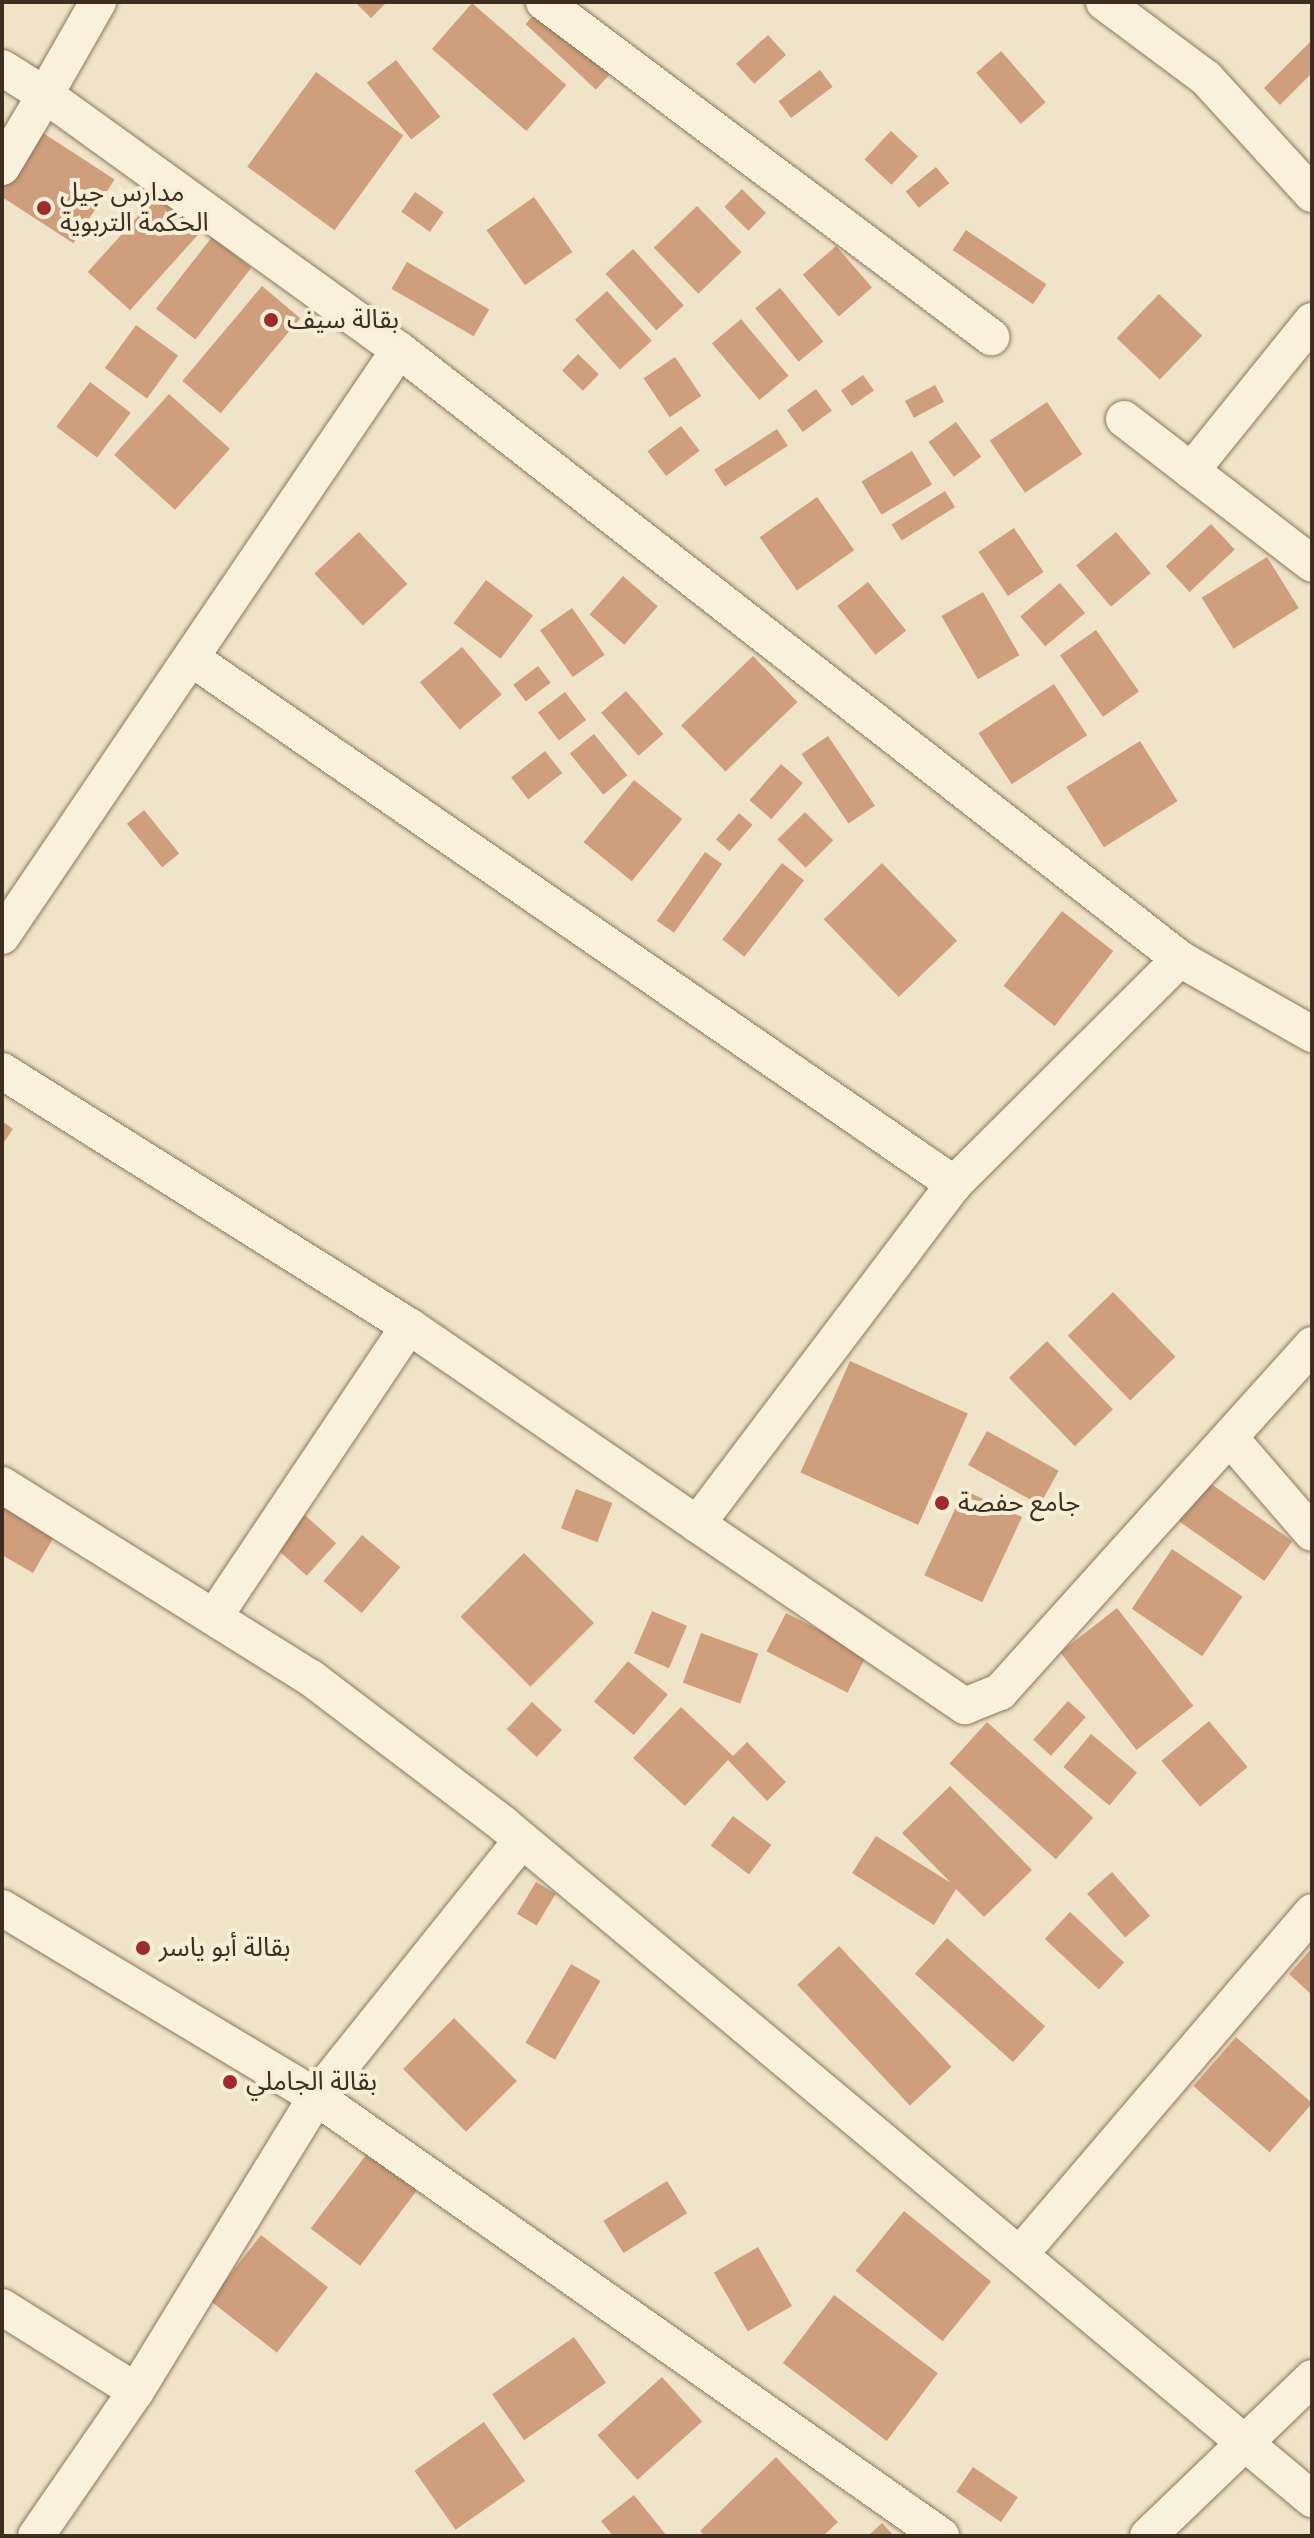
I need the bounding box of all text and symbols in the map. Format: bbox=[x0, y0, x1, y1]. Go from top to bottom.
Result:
place label: مدارس جيل الحكمة التربوية bbox=[60, 177, 209, 238]
marker: مدارس جيل الحكمة التربوية bbox=[35, 199, 53, 217]
place label: بقالة سيف bbox=[287, 304, 399, 336]
marker: بقالة سيف bbox=[262, 311, 280, 329]
place label: جامع حفصة bbox=[958, 1487, 1080, 1519]
marker: جامع حفصة bbox=[933, 1494, 951, 1512]
place label: بقالة أبو ياسر bbox=[159, 1932, 290, 1964]
marker: بقالة أبو ياسر bbox=[134, 1939, 152, 1957]
place label: بقالة الجاملي bbox=[246, 2066, 377, 2098]
marker: بقالة الجاملي bbox=[221, 2073, 239, 2091]

